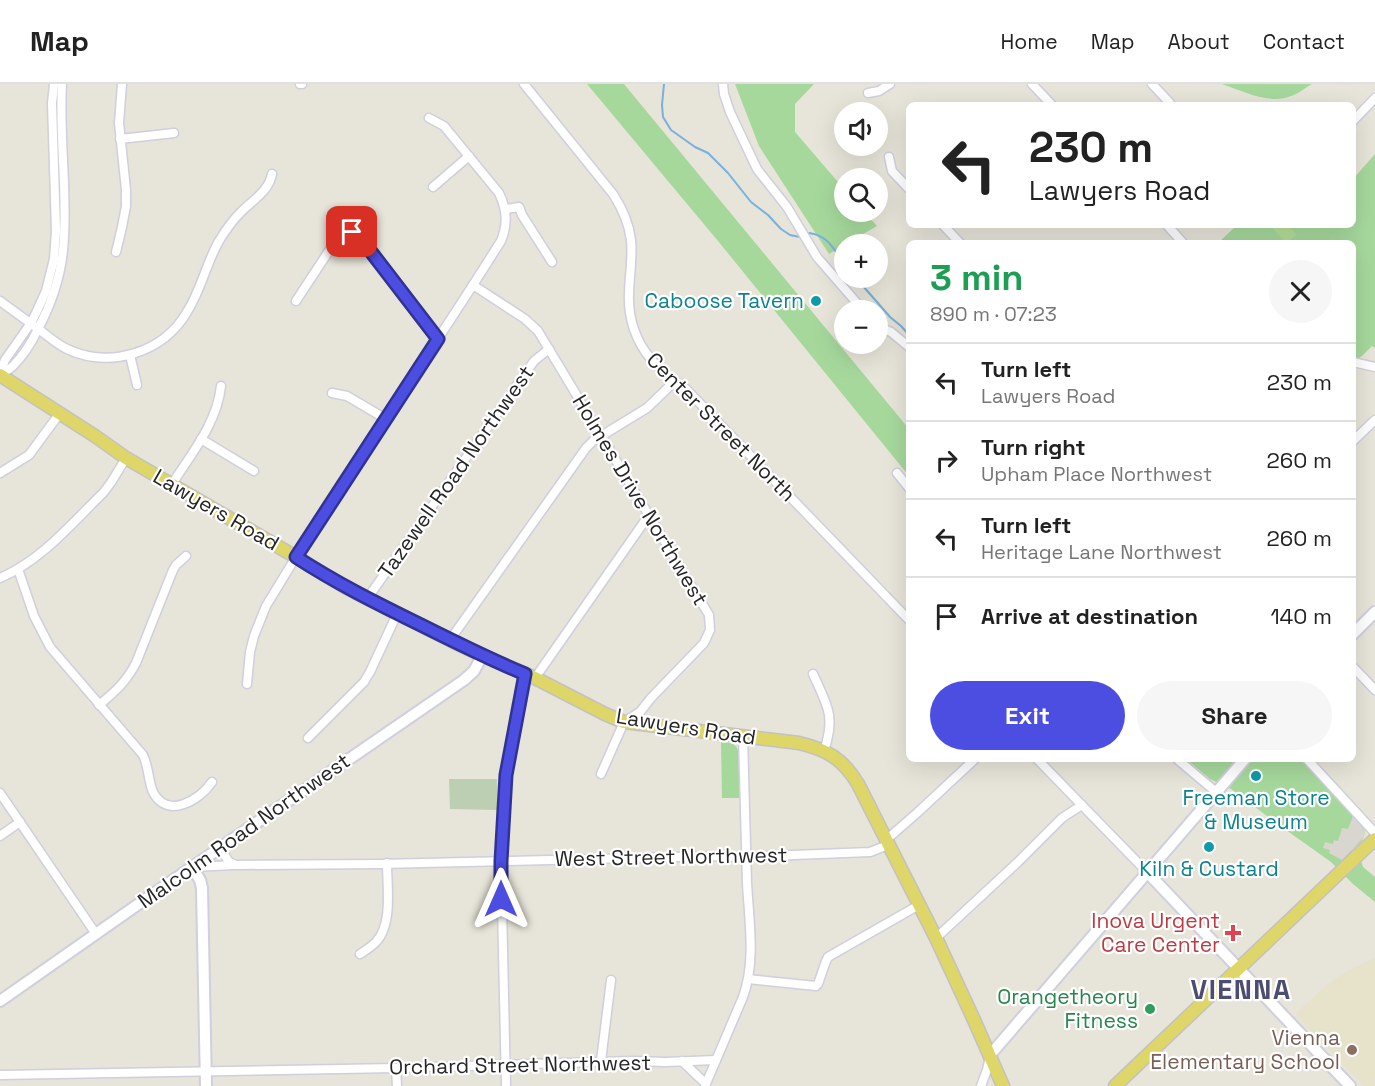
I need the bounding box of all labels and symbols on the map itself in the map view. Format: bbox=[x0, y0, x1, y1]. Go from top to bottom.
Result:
pin bbox=[326, 206, 377, 257]
place label: Caboose Tavern bbox=[644, 287, 804, 314]
marker: Caboose Tavern bbox=[809, 294, 823, 308]
street label: Center Street North bbox=[641, 346, 802, 507]
street label: Tazewell Road Northwest bbox=[372, 360, 539, 583]
street label: Holmes Drive Northwest bbox=[567, 389, 714, 610]
street label: Lawyers Road bbox=[148, 463, 284, 557]
street label: Lawyers Road bbox=[614, 702, 758, 751]
street label: Malcolm Road Northwest bbox=[132, 747, 355, 914]
marker: Freeman Store & Museum bbox=[1249, 769, 1263, 783]
place label: Freeman Store & Museum bbox=[1182, 784, 1330, 835]
marker: Kiln & Custard bbox=[1202, 840, 1216, 854]
street label: West Street Northwest bbox=[554, 841, 788, 872]
place label: Kiln & Custard bbox=[1139, 855, 1279, 882]
position arrow bbox=[469, 867, 533, 931]
place label: Inova Urgent Care Center bbox=[1091, 907, 1220, 958]
marker: Inova Urgent Care Center bbox=[1224, 924, 1242, 942]
district label: VIENNA bbox=[1190, 972, 1292, 1007]
place label: Orangetheory Fitness bbox=[997, 983, 1138, 1034]
marker: Orangetheory Fitness bbox=[1143, 1002, 1157, 1016]
place label: Vienna Elementary School bbox=[1150, 1024, 1340, 1075]
marker: Vienna Elementary School bbox=[1345, 1043, 1359, 1057]
street label: Orchard Street Northwest bbox=[389, 1049, 651, 1080]

